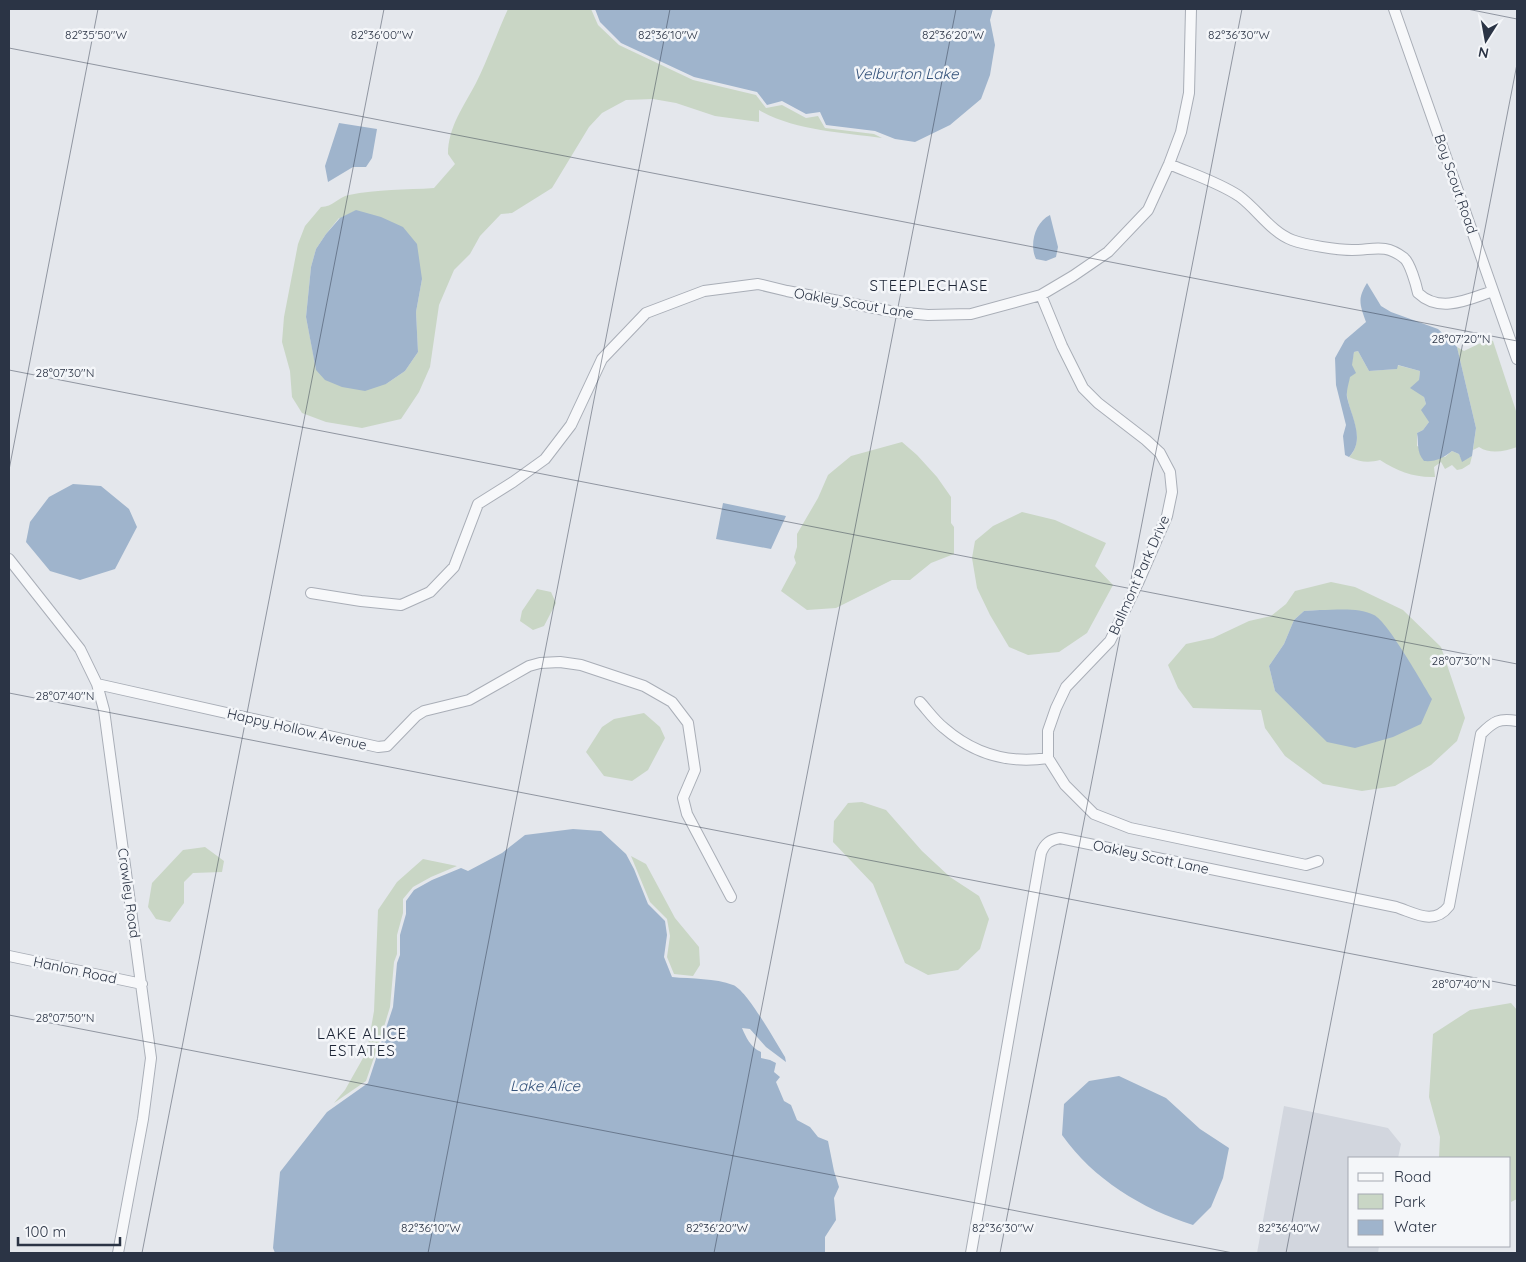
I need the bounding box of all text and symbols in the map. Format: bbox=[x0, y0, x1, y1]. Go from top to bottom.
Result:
north arrow bbox=[1461, 15, 1511, 65]
text: 82°35'50"W bbox=[65, 27, 127, 42]
text: 82°36'00"W bbox=[351, 27, 414, 42]
text: 82°36'10"W bbox=[638, 27, 698, 42]
text: 82°36'20"W bbox=[922, 27, 984, 42]
text: 82°36'30"W bbox=[1208, 27, 1270, 42]
text: N bbox=[1477, 43, 1490, 63]
water label: Velburton Lake bbox=[853, 64, 959, 83]
street label: Boy Scout Road bbox=[1431, 132, 1481, 236]
district label: STEEPLECHASE bbox=[869, 276, 989, 295]
street label: Oakley Scout Lane bbox=[793, 284, 915, 322]
text: 28°07'20"N bbox=[1431, 331, 1491, 346]
text: 28°07'30"N bbox=[36, 365, 94, 380]
street label: Ballmont Park Drive bbox=[1105, 512, 1174, 638]
text: 28°07'30"N bbox=[1432, 653, 1490, 668]
text: 28°07'40"N bbox=[36, 688, 94, 703]
street label: Happy Hollow Avenue bbox=[225, 704, 369, 754]
street label: Oakley Scott Lane bbox=[1091, 836, 1211, 878]
street label: Crawley Road bbox=[114, 847, 144, 939]
street label: Hanlon Road bbox=[32, 952, 118, 988]
text: 28°07'40"N bbox=[1432, 976, 1490, 991]
text: 28°07'50"N bbox=[35, 1010, 95, 1025]
district label: LAKE ALICE ESTATES bbox=[317, 1024, 407, 1060]
water label: Lake Alice bbox=[510, 1076, 580, 1095]
legend bbox=[1348, 1157, 1511, 1247]
text: Road bbox=[1394, 1167, 1431, 1186]
text: Park bbox=[1394, 1192, 1426, 1211]
scale bar bbox=[18, 1214, 120, 1246]
text: Water bbox=[1394, 1217, 1437, 1236]
text: 82°36'10"W bbox=[401, 1220, 461, 1235]
text: 82°36'20"W bbox=[686, 1220, 748, 1235]
text: 82°36'30"W bbox=[972, 1220, 1034, 1235]
text: 82°36'40"W bbox=[1258, 1220, 1320, 1235]
text: 100 m bbox=[25, 1222, 66, 1241]

